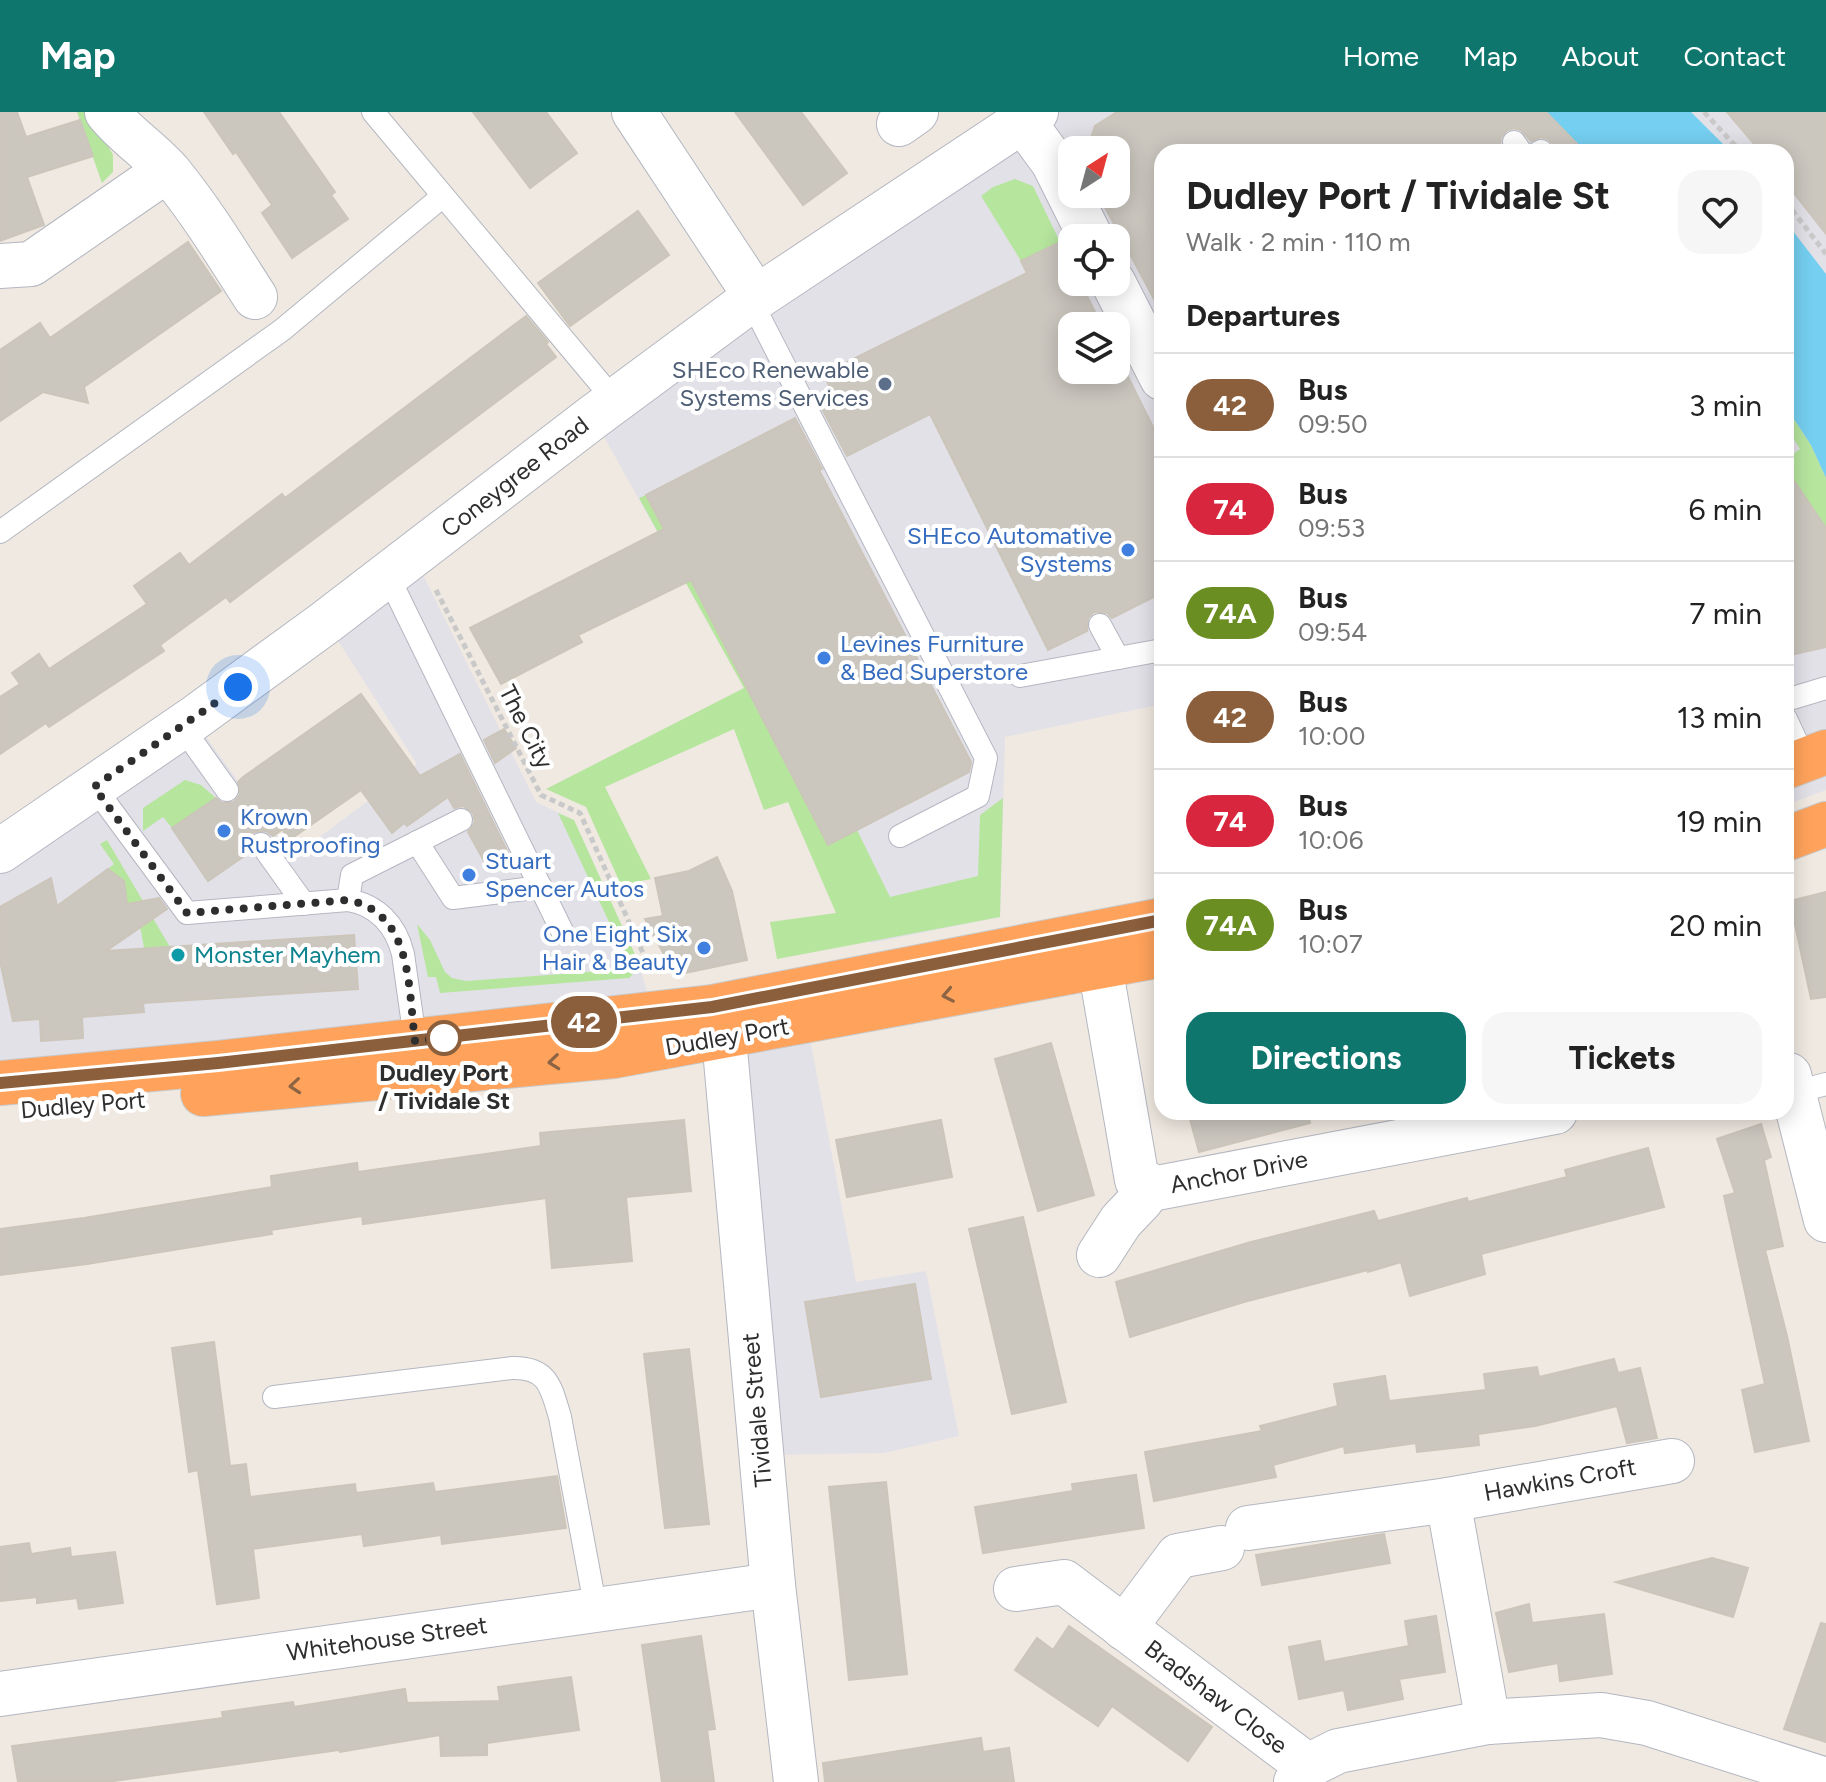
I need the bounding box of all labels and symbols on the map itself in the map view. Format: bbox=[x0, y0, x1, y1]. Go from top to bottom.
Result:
north arrow bbox=[1058, 136, 1130, 208]
place label: SHEco Renewable Systems Services bbox=[672, 355, 869, 412]
marker: SHEco Renewable Systems Services bbox=[876, 375, 894, 393]
street label: Coneygree Road bbox=[435, 410, 594, 543]
place label: SHEco Automative Systems bbox=[907, 521, 1112, 578]
marker: SHEco Automative Systems bbox=[1119, 541, 1137, 559]
place label: Levines Furniture & Bed Superstore bbox=[840, 629, 1028, 686]
marker: Levines Furniture & Bed Superstore bbox=[815, 649, 833, 667]
your location bbox=[218, 667, 258, 707]
street label: The City bbox=[493, 680, 560, 774]
place label: Krown Rustproofing bbox=[240, 802, 381, 859]
marker: Krown Rustproofing bbox=[215, 822, 233, 840]
place label: Stuart Spencer Autos bbox=[485, 846, 644, 903]
marker: Stuart Spencer Autos bbox=[460, 866, 478, 884]
place label: One Eight Six Hair & Beauty bbox=[542, 919, 689, 976]
marker: One Eight Six Hair & Beauty bbox=[695, 939, 713, 957]
place label: Monster Mayhem bbox=[194, 940, 381, 969]
marker: Monster Mayhem bbox=[169, 946, 187, 964]
one-way arrow bbox=[942, 986, 955, 1003]
line badge: 42 bbox=[548, 996, 620, 1048]
street label: Dudley Port bbox=[663, 1011, 791, 1062]
marker: Dudley Port / Tividale St bbox=[427, 1021, 461, 1055]
one-way arrow bbox=[547, 1054, 560, 1071]
place label: Dudley Port / Tividale St bbox=[378, 1058, 510, 1115]
one-way arrow bbox=[288, 1077, 301, 1094]
street label: Dudley Port bbox=[19, 1085, 147, 1124]
street label: Anchor Drive bbox=[1168, 1144, 1310, 1199]
street label: Tividale Street bbox=[735, 1332, 778, 1488]
street label: Hawkins Croft bbox=[1482, 1452, 1638, 1507]
street label: Whitehouse Street bbox=[285, 1610, 489, 1667]
street label: Bradshaw Close bbox=[1139, 1633, 1293, 1760]

